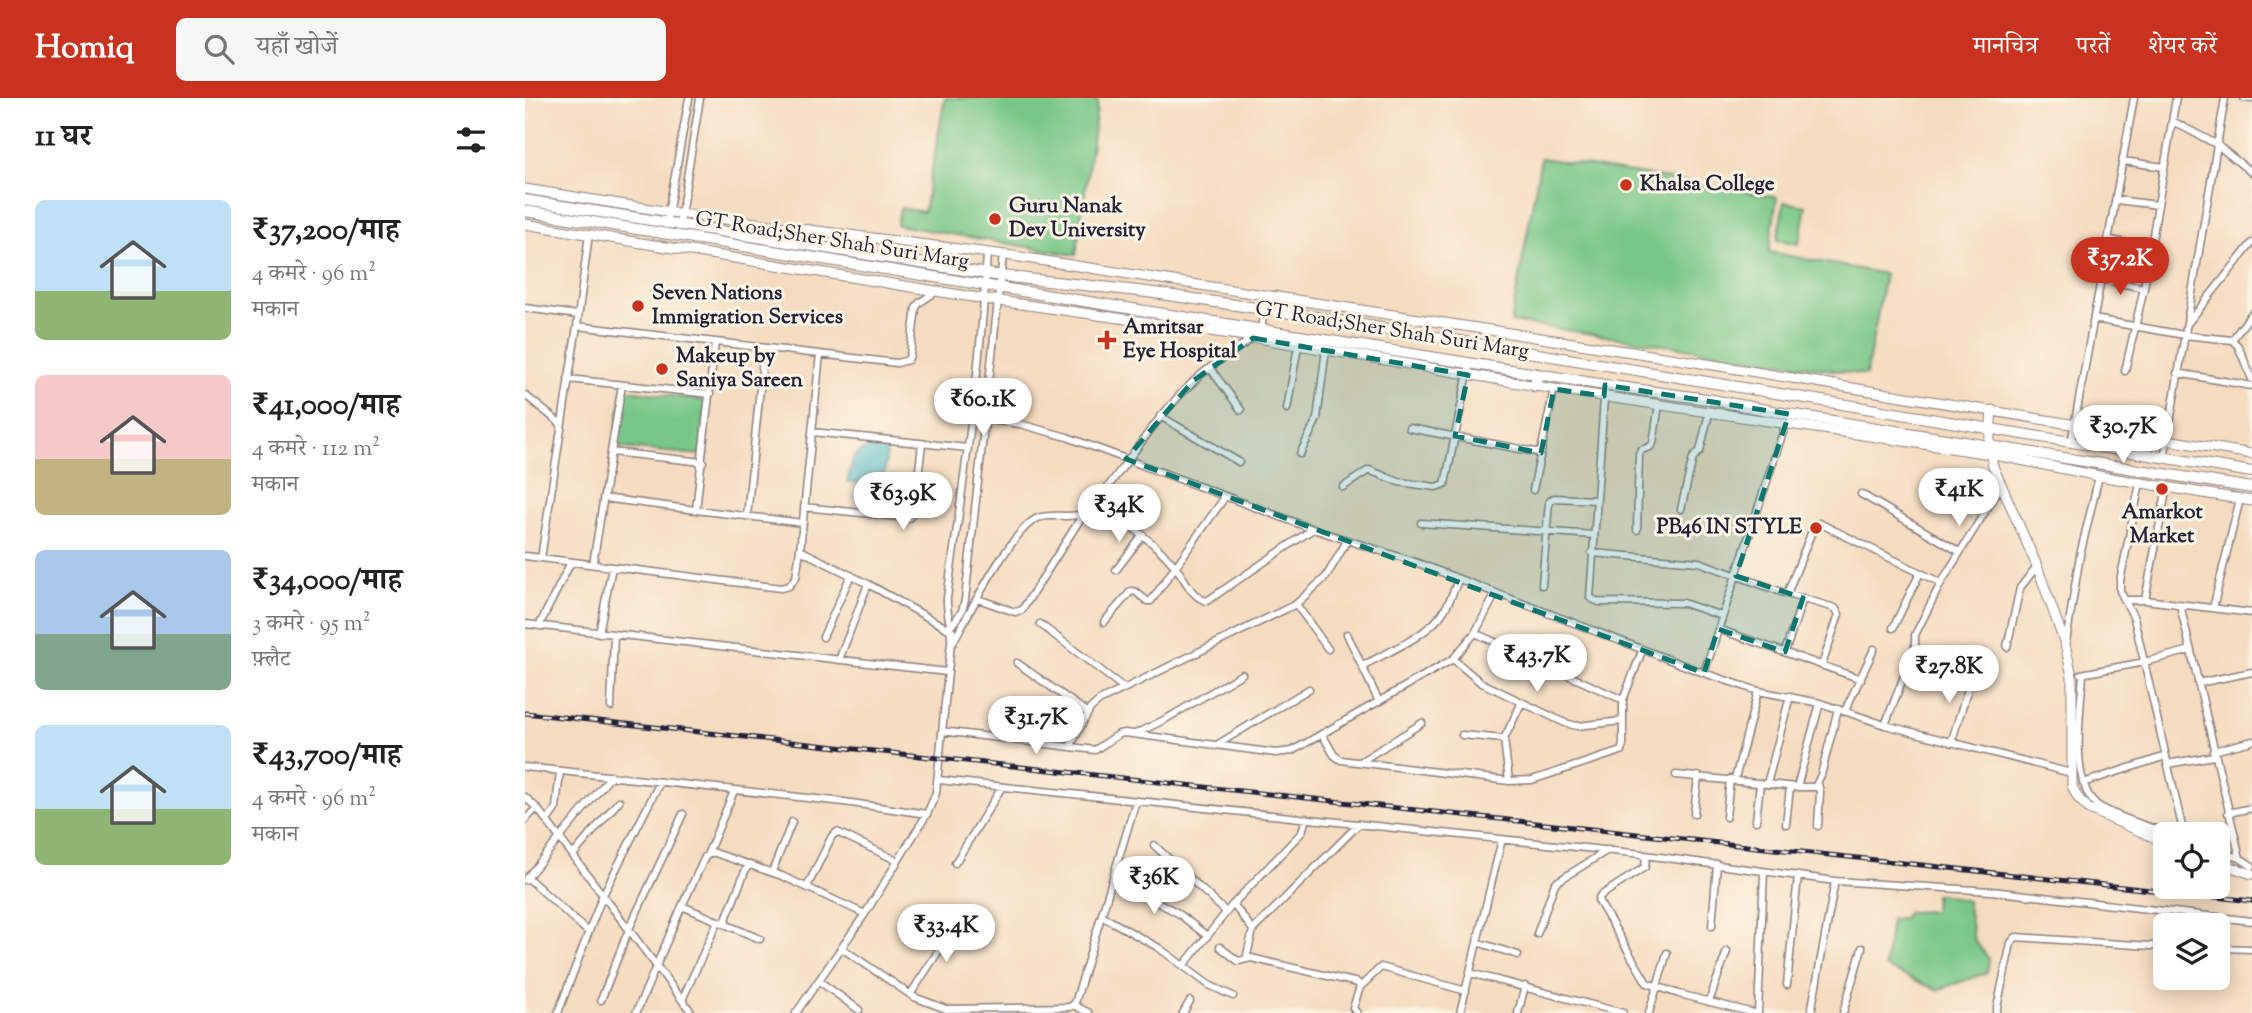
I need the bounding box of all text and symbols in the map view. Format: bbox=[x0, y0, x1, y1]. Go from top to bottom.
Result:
search box bbox=[176, 18, 666, 81]
text: Homiq bbox=[35, 25, 134, 73]
text: यहाँ खोजें bbox=[256, 29, 338, 66]
icon: search bbox=[200, 30, 238, 68]
text: मानचित्र bbox=[1973, 30, 2038, 64]
text: परतें bbox=[2076, 30, 2110, 64]
text: शेयर करें bbox=[2148, 30, 2217, 64]
text: 11 घर bbox=[35, 116, 92, 159]
icon: filters bbox=[452, 121, 490, 159]
place label: Khalsa College bbox=[1640, 170, 1775, 200]
marker: Khalsa College bbox=[1618, 177, 1634, 193]
place label: Guru Nanak Dev University bbox=[1009, 192, 1146, 246]
street label: GT Road;Sher Shah Suri Marg bbox=[693, 205, 971, 277]
text: ₹37,200/माह bbox=[252, 210, 400, 253]
marker: Guru Nanak Dev University bbox=[987, 211, 1003, 227]
icon: home bbox=[91, 228, 175, 312]
pin: ₹37.2K bbox=[2063, 238, 2177, 297]
text: ₹37.2K bbox=[2087, 243, 2153, 276]
text: 4 कमरे · 96 m² bbox=[252, 258, 376, 291]
place label: Seven Nations Immigration Services bbox=[652, 279, 843, 333]
text: मकान bbox=[252, 294, 299, 327]
street label: GT Road;Sher Shah Suri Marg bbox=[1253, 295, 1531, 367]
marker: Seven Nations Immigration Services bbox=[630, 298, 646, 314]
place label: Amritsar Eye Hospital bbox=[1123, 313, 1237, 367]
marker: Amritsar Eye Hospital bbox=[1097, 330, 1117, 350]
place label: Makeup by Saniya Sareen bbox=[676, 342, 803, 396]
marker: Makeup by Saniya Sareen bbox=[654, 361, 670, 377]
pin: ₹60.1K bbox=[926, 378, 1040, 438]
text: ₹60.1K bbox=[950, 384, 1016, 417]
text: ₹41,000/माह bbox=[252, 385, 400, 428]
icon: home bbox=[91, 403, 175, 487]
pin: ₹30.7K bbox=[2066, 406, 2180, 465]
text: ₹30.7K bbox=[2089, 411, 2157, 444]
text: 4 कमरे · 112 m² bbox=[252, 433, 380, 466]
pin: ₹41K bbox=[1918, 468, 2000, 528]
text: मकान bbox=[252, 469, 299, 502]
pin: ₹63.9K bbox=[846, 472, 960, 532]
text: ₹41K bbox=[1934, 474, 1984, 507]
text: ₹63.9K bbox=[870, 478, 936, 511]
marker: Amarkot Market bbox=[2154, 481, 2170, 497]
pin: ₹34K bbox=[1078, 484, 1160, 544]
text: ₹34K bbox=[1094, 490, 1144, 523]
place label: Amarkot Market bbox=[2121, 498, 2203, 552]
place label: PB46 IN STYLE bbox=[1657, 513, 1802, 543]
marker: PB46 IN STYLE bbox=[1808, 520, 1824, 536]
text: ₹34,000/माह bbox=[252, 560, 402, 603]
icon: home bbox=[91, 578, 175, 662]
text: 3 कमरे · 95 m² bbox=[252, 608, 370, 641]
pin: ₹43.7K bbox=[1480, 634, 1594, 694]
text: ₹43.7K bbox=[1503, 640, 1571, 673]
text: फ़्लैट bbox=[252, 644, 290, 677]
pin: ₹27.8K bbox=[1892, 646, 2006, 705]
text: ₹27.8K bbox=[1915, 651, 1983, 684]
pin: ₹31.7K bbox=[979, 696, 1093, 756]
text: ₹31.7K bbox=[1004, 702, 1068, 735]
text: ₹43,700/माह bbox=[252, 735, 401, 778]
icon: home bbox=[91, 753, 175, 837]
text: 4 कमरे · 96 m² bbox=[252, 783, 376, 816]
text: मकान bbox=[252, 819, 299, 852]
map controls bbox=[2153, 822, 2230, 990]
button: locate bbox=[2153, 822, 2230, 899]
pin: ₹36K bbox=[1113, 856, 1195, 916]
text: ₹36K bbox=[1129, 862, 1179, 895]
pin: ₹33.4K bbox=[889, 904, 1003, 964]
text: ₹33.4K bbox=[913, 910, 979, 943]
button: layers bbox=[2153, 913, 2230, 990]

